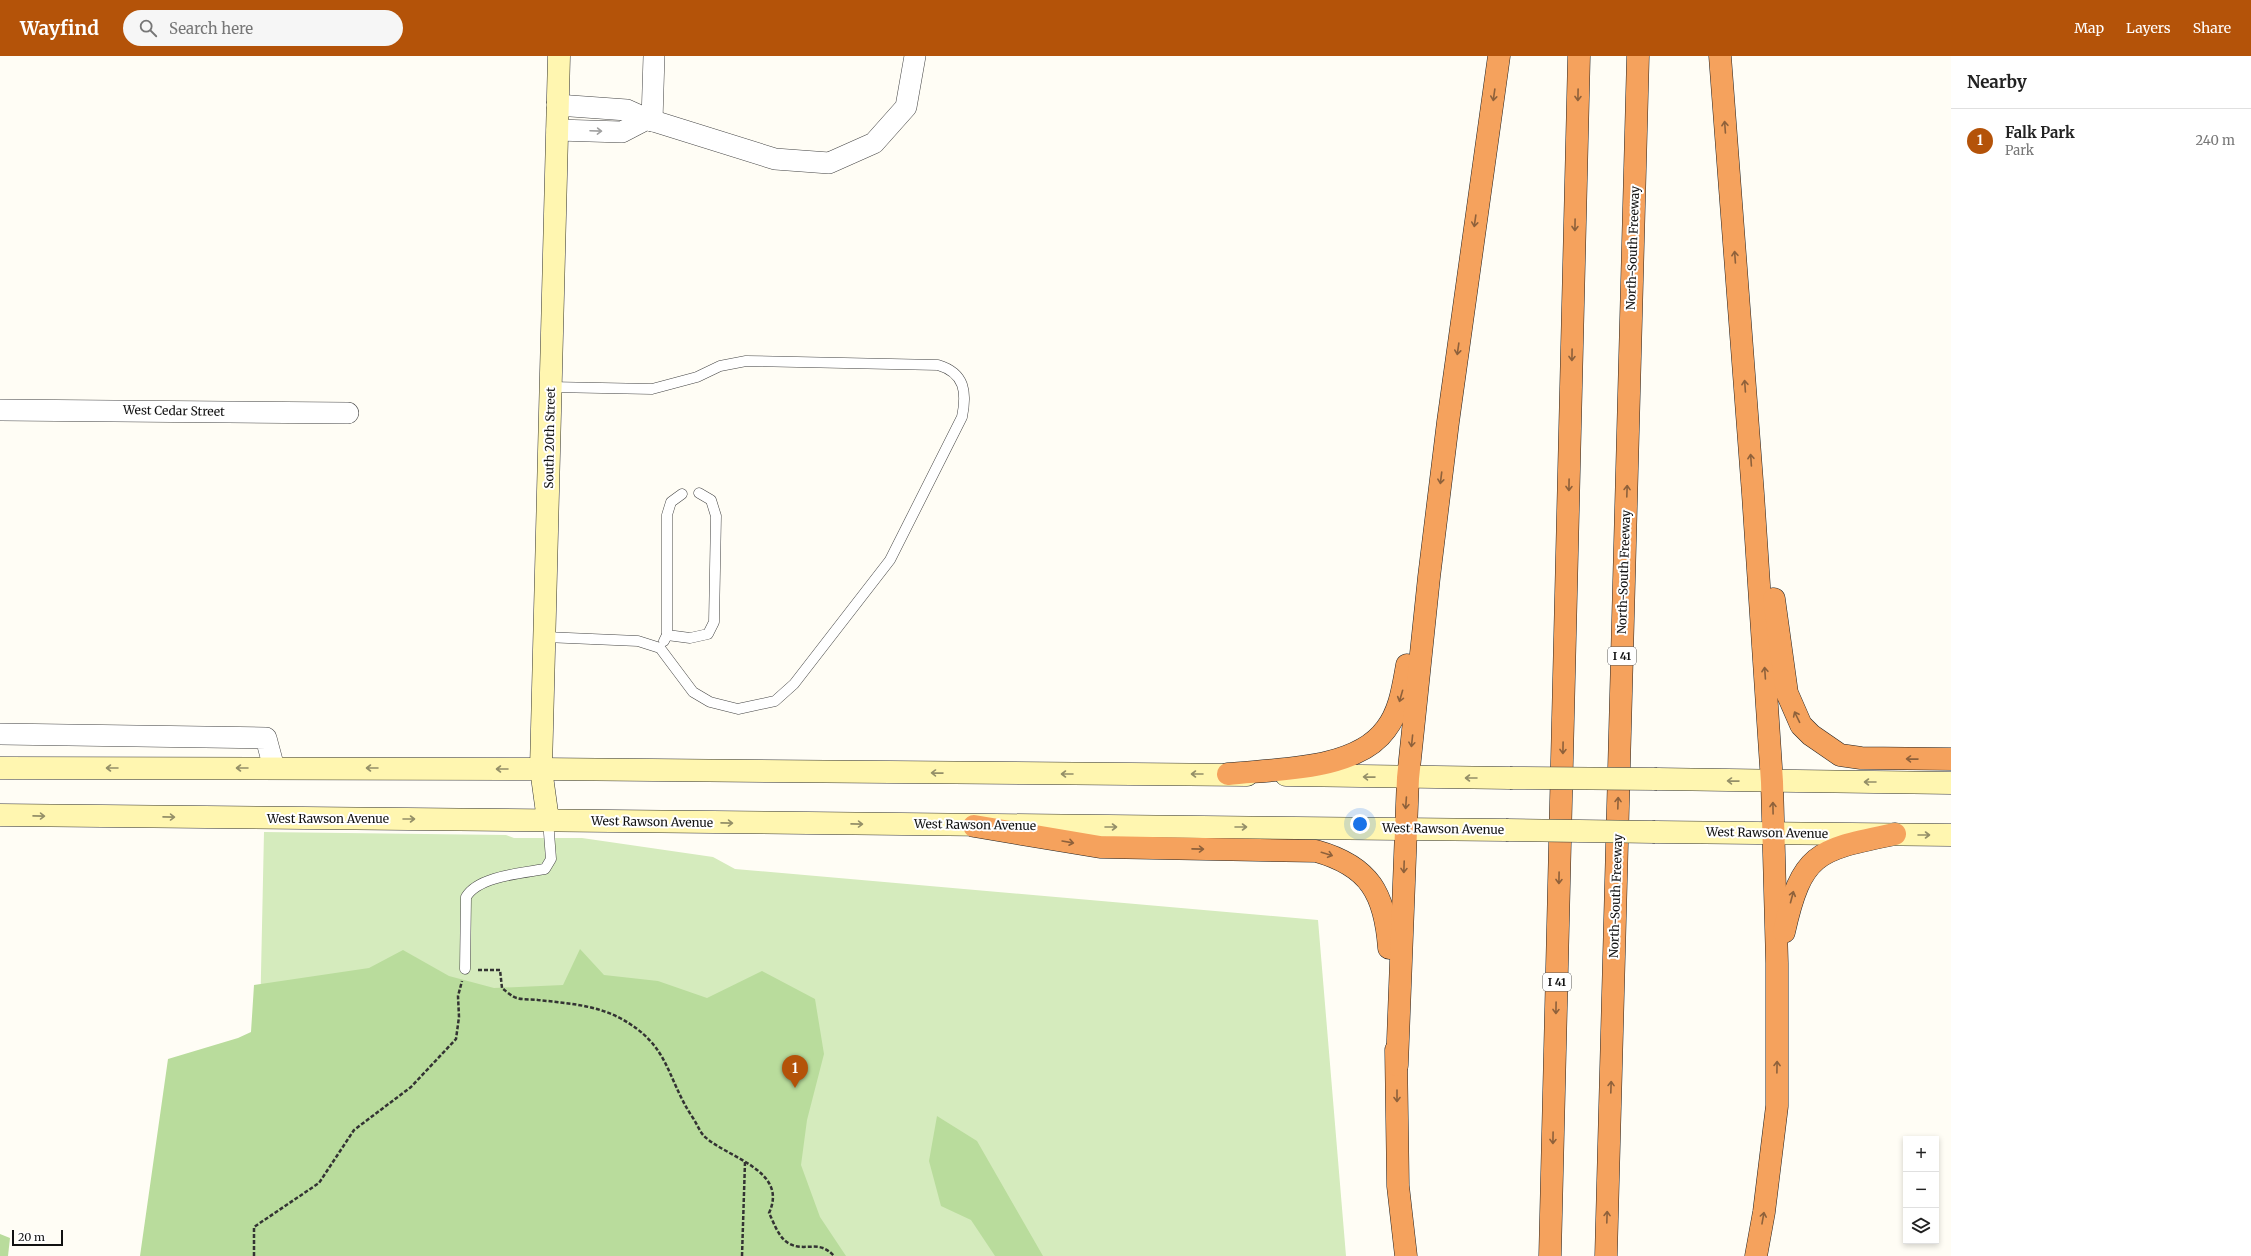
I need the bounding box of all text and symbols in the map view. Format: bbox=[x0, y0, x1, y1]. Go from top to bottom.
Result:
search box bbox=[123, 10, 403, 46]
text: Wayfind bbox=[20, 16, 99, 40]
icon: search bbox=[137, 17, 159, 39]
text: Search here bbox=[169, 19, 253, 38]
text: Map bbox=[2074, 19, 2104, 37]
text: Layers bbox=[2126, 19, 2171, 37]
text: Share bbox=[2193, 19, 2231, 37]
text: Nearby bbox=[1967, 71, 2027, 93]
one-way arrow bbox=[1490, 88, 1498, 101]
one-way arrow bbox=[1575, 88, 1582, 101]
one-way arrow bbox=[1722, 121, 1729, 134]
text: Falk Park bbox=[2005, 123, 2075, 142]
one-way arrow bbox=[589, 127, 602, 135]
text: 1 bbox=[1977, 132, 1983, 149]
text: 240 m bbox=[2195, 132, 2235, 149]
text: Park bbox=[2005, 142, 2034, 159]
street label: North-South Freeway bbox=[1623, 186, 1642, 310]
one-way arrow bbox=[1472, 214, 1479, 227]
one-way arrow bbox=[1571, 218, 1579, 231]
one-way arrow bbox=[1732, 251, 1739, 264]
one-way arrow bbox=[1454, 342, 1462, 355]
one-way arrow bbox=[1568, 348, 1576, 361]
one-way arrow bbox=[1742, 380, 1749, 393]
street label: South 20th Street bbox=[541, 387, 558, 489]
street label: West Cedar Street bbox=[122, 402, 225, 419]
one-way arrow bbox=[1747, 454, 1754, 467]
one-way arrow bbox=[1437, 471, 1445, 484]
one-way arrow bbox=[1565, 478, 1573, 491]
one-way arrow bbox=[1623, 485, 1630, 498]
street label: North-South Freeway bbox=[1614, 510, 1633, 634]
road number: I 41 bbox=[1608, 647, 1636, 665]
one-way arrow bbox=[1762, 667, 1769, 680]
one-way arrow bbox=[1396, 690, 1404, 703]
one-way arrow bbox=[1793, 712, 1800, 724]
one-way arrow bbox=[1408, 734, 1416, 747]
one-way arrow bbox=[1559, 741, 1566, 754]
one-way arrow bbox=[1906, 755, 1919, 762]
one-way arrow bbox=[106, 764, 119, 772]
one-way arrow bbox=[236, 764, 249, 772]
one-way arrow bbox=[366, 764, 379, 772]
one-way arrow bbox=[496, 765, 509, 773]
one-way arrow bbox=[931, 769, 944, 777]
one-way arrow bbox=[1061, 770, 1074, 778]
one-way arrow bbox=[1191, 770, 1204, 778]
one-way arrow bbox=[1363, 773, 1376, 781]
one-way arrow bbox=[1465, 774, 1478, 782]
one-way arrow bbox=[1727, 777, 1740, 785]
one-way arrow bbox=[1864, 778, 1877, 786]
one-way arrow bbox=[1403, 796, 1410, 809]
one-way arrow bbox=[1614, 797, 1622, 810]
one-way arrow bbox=[1769, 802, 1777, 815]
street label: West Rawson Avenue bbox=[266, 811, 389, 826]
one-way arrow bbox=[32, 812, 45, 820]
one-way arrow bbox=[162, 813, 175, 821]
street label: West Rawson Avenue bbox=[590, 813, 713, 830]
your location bbox=[1350, 814, 1370, 834]
one-way arrow bbox=[402, 815, 415, 823]
street label: West Rawson Avenue bbox=[913, 816, 1036, 833]
one-way arrow bbox=[720, 819, 733, 826]
one-way arrow bbox=[850, 820, 863, 828]
street label: West Rawson Avenue bbox=[1381, 820, 1504, 837]
one-way arrow bbox=[1104, 823, 1117, 830]
one-way arrow bbox=[1234, 823, 1247, 831]
street label: West Rawson Avenue bbox=[1705, 824, 1828, 841]
one-way arrow bbox=[1917, 831, 1930, 839]
street label: North-South Freeway bbox=[1606, 834, 1625, 958]
one-way arrow bbox=[1061, 838, 1074, 846]
one-way arrow bbox=[1191, 845, 1204, 853]
one-way arrow bbox=[1320, 851, 1333, 858]
one-way arrow bbox=[1400, 860, 1407, 873]
one-way arrow bbox=[1556, 871, 1563, 884]
one-way arrow bbox=[1789, 891, 1796, 904]
road number: I 41 bbox=[1543, 973, 1571, 991]
one-way arrow bbox=[1552, 1001, 1560, 1014]
pin: 1 bbox=[782, 1055, 808, 1088]
one-way arrow bbox=[1773, 1061, 1781, 1074]
one-way arrow bbox=[1607, 1081, 1615, 1094]
one-way arrow bbox=[1393, 1089, 1401, 1102]
one-way arrow bbox=[1549, 1131, 1557, 1144]
map controls bbox=[1903, 1136, 1939, 1244]
button: + bbox=[1903, 1136, 1939, 1172]
button: − bbox=[1903, 1172, 1939, 1208]
button: layers bbox=[1903, 1208, 1939, 1244]
one-way arrow bbox=[1603, 1211, 1611, 1224]
one-way arrow bbox=[1760, 1212, 1768, 1225]
scale bar bbox=[12, 1228, 63, 1247]
text: 20 m bbox=[18, 1230, 45, 1244]

